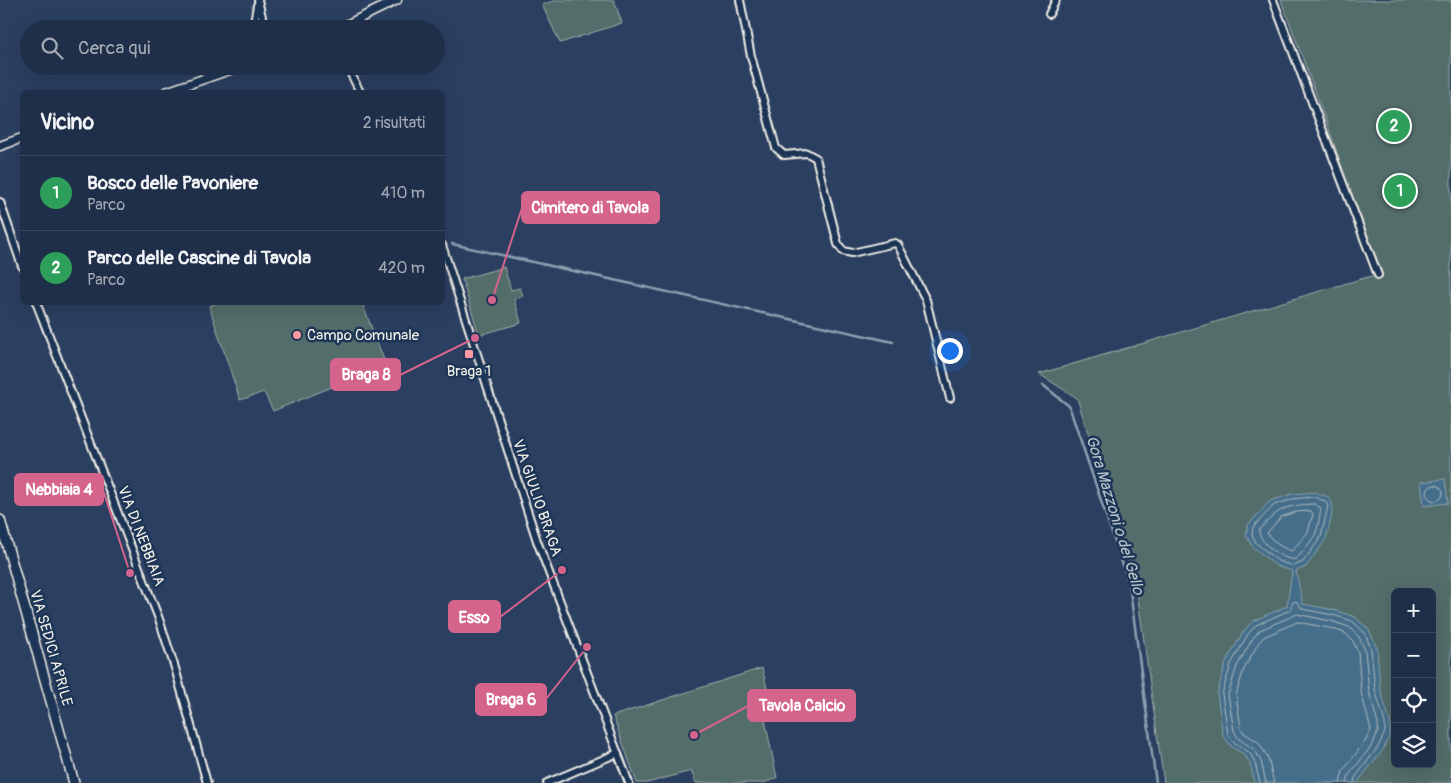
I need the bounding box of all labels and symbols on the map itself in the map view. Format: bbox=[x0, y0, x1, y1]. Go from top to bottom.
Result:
pin: 2 bbox=[1378, 107, 1410, 145]
pin: 1 bbox=[1384, 172, 1416, 210]
callout: Cimitero di Tavola bbox=[522, 192, 659, 223]
text: Cimitero di Tavola bbox=[531, 198, 649, 218]
place label: Campo Comunale bbox=[307, 326, 420, 345]
marker: Campo Comunale bbox=[291, 329, 303, 341]
your location bbox=[937, 338, 963, 364]
marker: Braga 1 bbox=[463, 348, 475, 360]
callout: Braga 8 bbox=[331, 359, 400, 390]
place label: Braga 1 bbox=[447, 362, 491, 381]
text: Braga 8 bbox=[341, 365, 391, 385]
water label: Gora Mazzoni o del Gello bbox=[1081, 433, 1149, 598]
street label: VIA GIULIO BRAGA bbox=[508, 437, 566, 559]
callout: Nebbiaia 4 bbox=[15, 474, 103, 505]
text: Nebbiaia 4 bbox=[25, 480, 94, 500]
street label: VIA DI NEBBIAIA bbox=[113, 483, 169, 589]
street label: VIA SEDICI APRILE bbox=[25, 588, 77, 709]
callout: Esso bbox=[449, 601, 500, 632]
text: Esso bbox=[458, 608, 490, 628]
callout: Braga 6 bbox=[476, 684, 546, 715]
text: Braga 6 bbox=[486, 690, 536, 710]
callout: Tavola Calcio bbox=[748, 690, 855, 721]
text: Tavola Calcio bbox=[758, 696, 846, 716]

